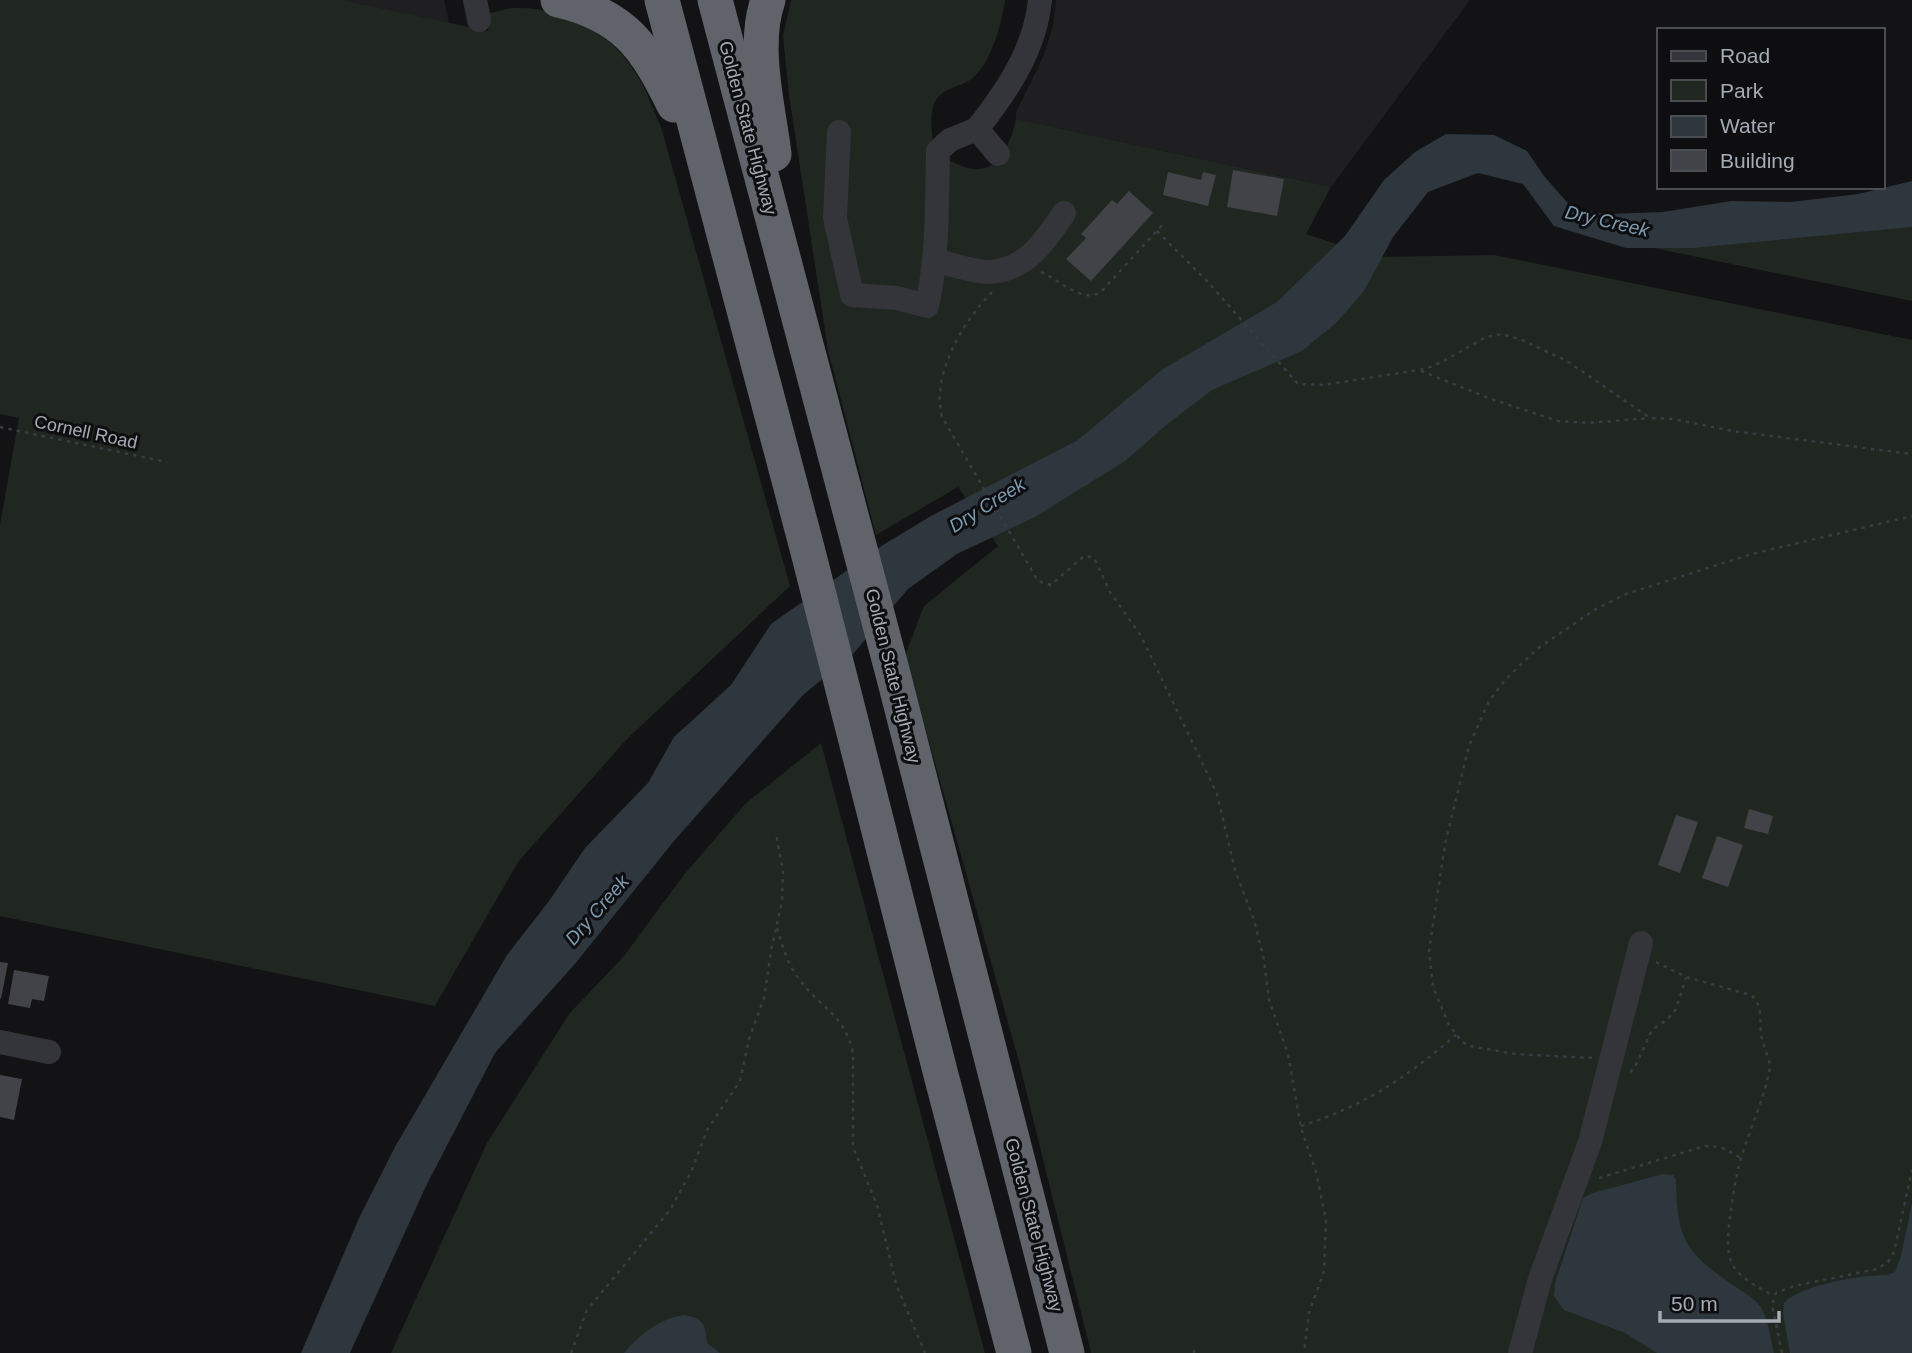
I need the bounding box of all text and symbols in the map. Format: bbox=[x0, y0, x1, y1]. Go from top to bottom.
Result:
legend bbox=[1657, 28, 1884, 189]
street label: Golden State Highway bbox=[715, 39, 781, 217]
text: Road bbox=[1720, 44, 1770, 67]
text: Park bbox=[1720, 79, 1764, 102]
text: Water bbox=[1720, 114, 1775, 137]
text: Building bbox=[1720, 149, 1795, 172]
water label: Dry Creek bbox=[1563, 201, 1652, 241]
street label: Cornell Road bbox=[33, 411, 139, 453]
water label: Dry Creek bbox=[945, 473, 1030, 537]
street label: Golden State Highway bbox=[862, 587, 924, 765]
water label: Dry Creek bbox=[561, 870, 634, 949]
street label: Golden State Highway bbox=[1001, 1136, 1067, 1314]
scale bar bbox=[1660, 1280, 1779, 1324]
text: 50 m bbox=[1671, 1292, 1718, 1315]

